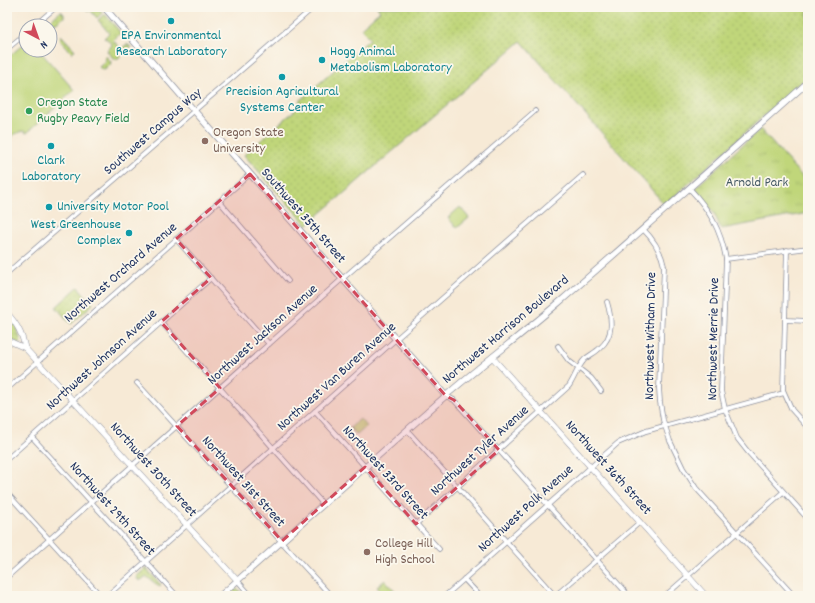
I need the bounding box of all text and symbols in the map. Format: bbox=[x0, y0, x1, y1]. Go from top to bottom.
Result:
marker: EPA Environmental Research Laboratory bbox=[166, 16, 176, 26]
north arrow bbox=[18, 18, 58, 58]
place label: EPA Environmental Research Laboratory bbox=[116, 26, 227, 62]
text: N bbox=[36, 36, 51, 52]
place label: Hogg Animal Metabolism Laboratory bbox=[330, 42, 452, 78]
marker: Hogg Animal Metabolism Laboratory bbox=[317, 55, 327, 65]
marker: Precision Agricultural Systems Center bbox=[277, 72, 287, 82]
place label: Precision Agricultural Systems Center bbox=[225, 82, 339, 118]
street label: Southwest Campus Way bbox=[99, 83, 207, 180]
place label: Oregon State Rugby Peavy Field bbox=[37, 93, 130, 129]
marker: Oregon State Rugby Peavy Field bbox=[24, 106, 34, 116]
place label: Oregon State University bbox=[213, 123, 284, 159]
marker: Oregon State University bbox=[200, 136, 210, 146]
marker: Clark Laboratory bbox=[46, 141, 56, 151]
place label: Clark Laboratory bbox=[22, 151, 81, 187]
street label: Southwest 35th Street bbox=[256, 164, 350, 268]
park label: Arnold Park bbox=[726, 173, 789, 193]
place label: University Motor Pool bbox=[57, 197, 170, 217]
marker: University Motor Pool bbox=[44, 202, 54, 212]
place label: West Greenhouse Complex bbox=[31, 215, 121, 251]
street label: Northwest Orchard Avenue bbox=[60, 218, 182, 328]
marker: West Greenhouse Complex bbox=[124, 228, 134, 238]
street label: Northwest Harrison Boulevard bbox=[438, 271, 574, 389]
street label: Northwest Witham Drive bbox=[640, 272, 662, 400]
street label: Northwest Merrie Drive bbox=[703, 277, 725, 401]
street label: Northwest Jackson Avenue bbox=[203, 280, 323, 390]
street label: Northwest Johnson Avenue bbox=[42, 305, 162, 415]
street label: Northwest Van Buren Avenue bbox=[273, 318, 401, 436]
street label: Northwest Tyler Avenue bbox=[426, 401, 534, 501]
street label: Northwest 36th Street bbox=[560, 416, 656, 520]
street label: Northwest 30th Street bbox=[105, 418, 201, 522]
street label: Northwest 33rd Street bbox=[337, 421, 433, 525]
street label: Northwest 31st Street bbox=[196, 432, 290, 532]
street label: Northwest 29th Street bbox=[64, 457, 160, 561]
street label: Northwest Polk Avenue bbox=[474, 461, 578, 557]
place label: College Hill High School bbox=[375, 534, 435, 570]
marker: College Hill High School bbox=[362, 547, 372, 557]

